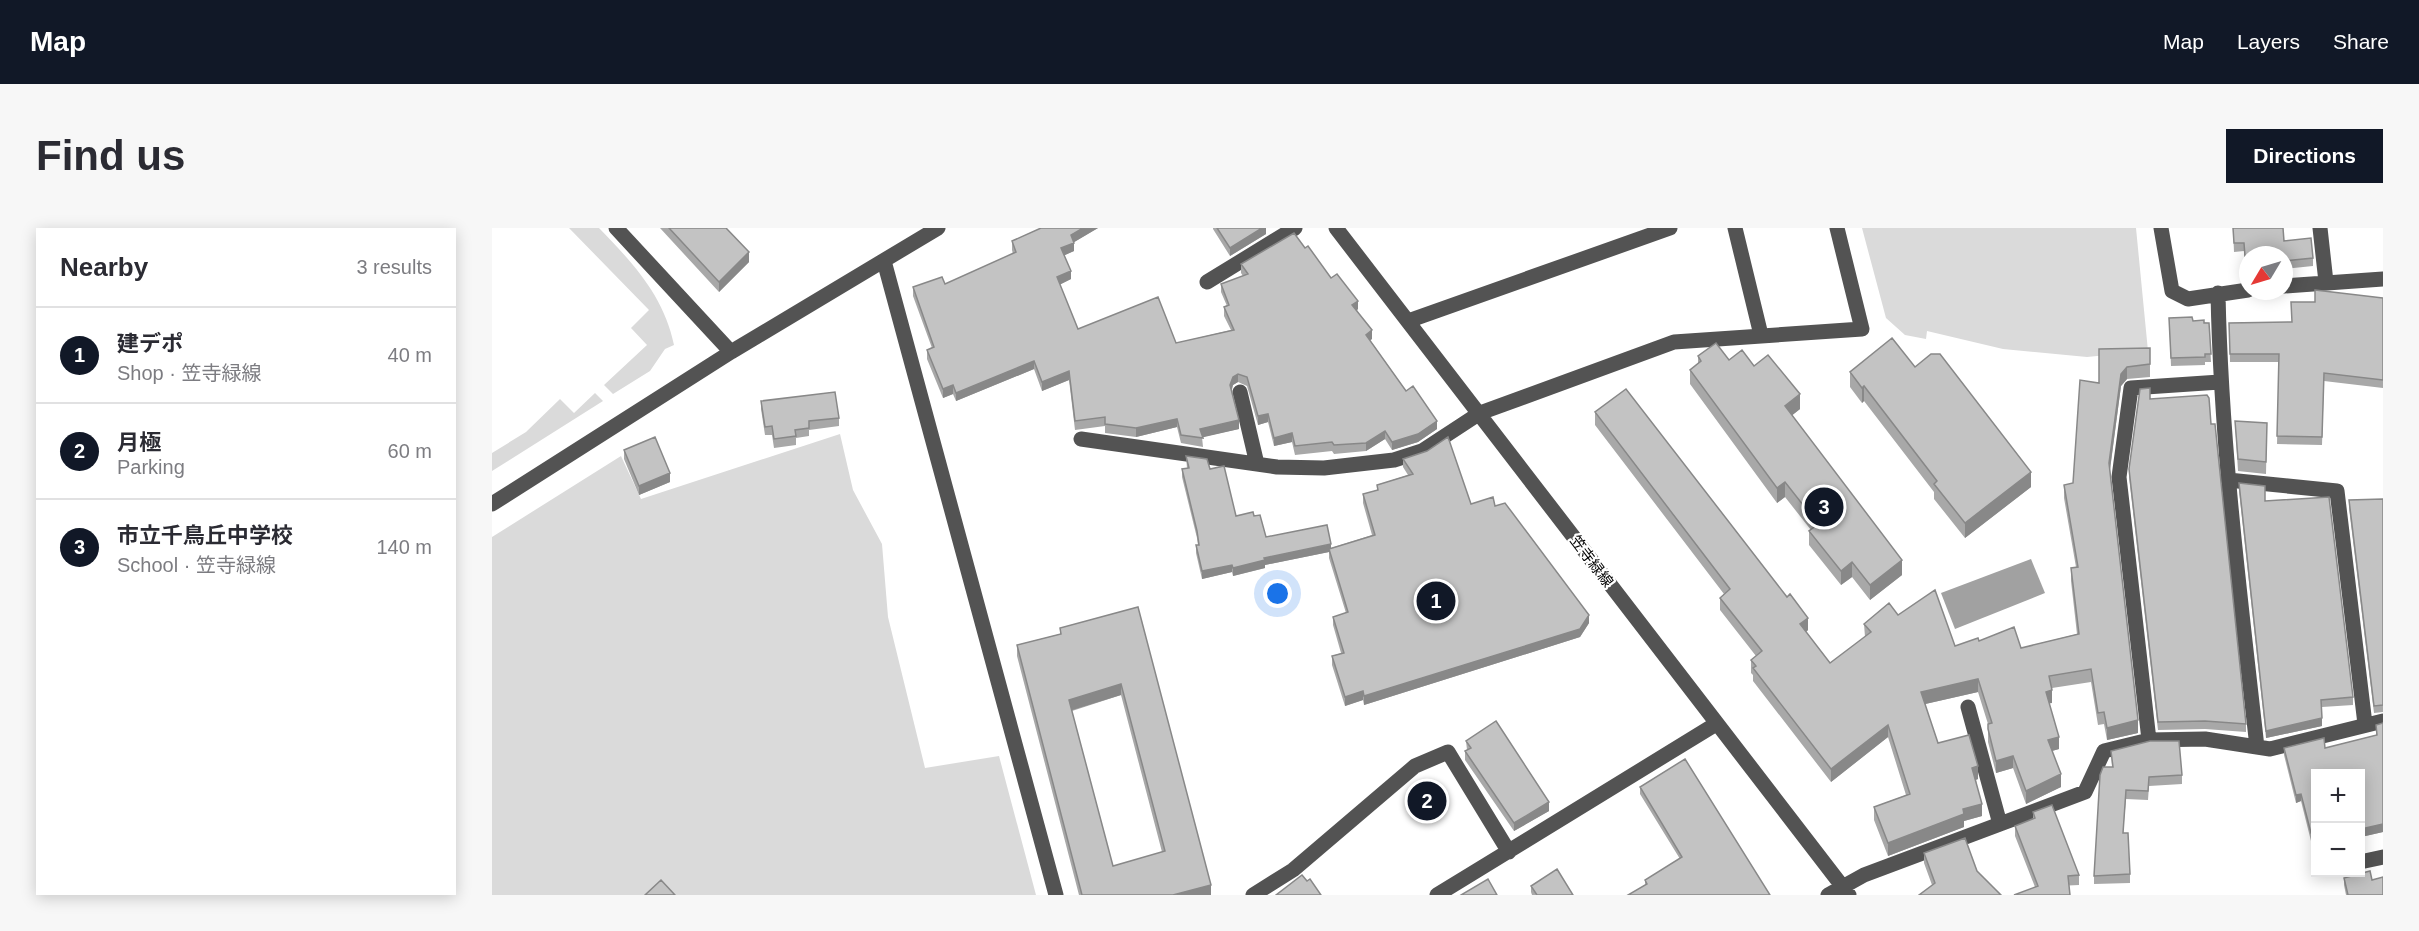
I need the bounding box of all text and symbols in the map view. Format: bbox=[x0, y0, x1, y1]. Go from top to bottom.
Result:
text: Map bbox=[30, 26, 86, 57]
text: Map bbox=[2163, 30, 2204, 53]
text: Layers bbox=[2237, 30, 2300, 53]
text: Share bbox=[2333, 30, 2389, 53]
button: Directions bbox=[2226, 129, 2383, 183]
text: Find us bbox=[36, 132, 185, 179]
north arrow bbox=[2239, 246, 2293, 300]
text: Nearby bbox=[60, 252, 148, 282]
text: 3 results bbox=[356, 256, 432, 278]
text: 建デポ bbox=[117, 331, 183, 356]
text: 1 bbox=[74, 344, 85, 366]
text: 40 m bbox=[388, 344, 432, 366]
text: Shop · 笠寺緑線 bbox=[117, 362, 261, 384]
text: 月極 bbox=[117, 430, 161, 455]
text: 2 bbox=[74, 440, 85, 462]
text: 60 m bbox=[388, 440, 432, 462]
text: Parking bbox=[117, 456, 185, 478]
pin: 3 bbox=[1804, 484, 1844, 530]
text: 市立千鳥丘中学校 bbox=[117, 523, 293, 548]
street label: 笠寺緑線 bbox=[1567, 532, 1617, 590]
text: 3 bbox=[74, 536, 85, 558]
text: 140 m bbox=[376, 536, 432, 558]
text: School · 笠寺緑線 bbox=[117, 554, 276, 576]
pin: 1 bbox=[1416, 578, 1456, 623]
your location bbox=[1263, 579, 1292, 608]
map controls bbox=[2311, 769, 2365, 877]
button: + bbox=[2311, 769, 2365, 823]
pin: 2 bbox=[1408, 778, 1446, 824]
button: − bbox=[2311, 823, 2365, 877]

